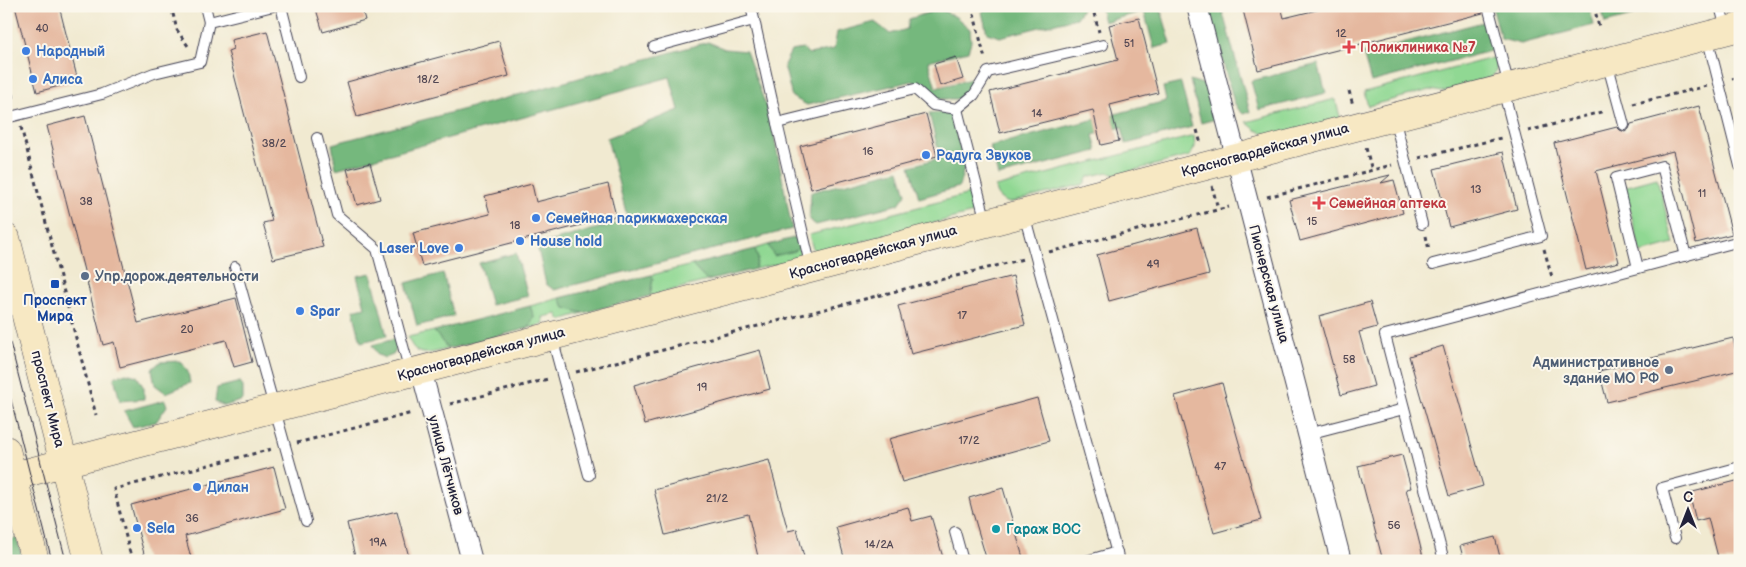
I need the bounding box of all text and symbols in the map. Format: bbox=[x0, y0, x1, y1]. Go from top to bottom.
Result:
house number: 40 bbox=[35, 22, 49, 35]
house number: 12 bbox=[1336, 27, 1347, 40]
house number: 51 bbox=[1124, 37, 1134, 50]
place label: Поликлиника №7 bbox=[1360, 39, 1476, 56]
marker: Поликлиника №7 bbox=[1342, 40, 1356, 54]
place label: Народный bbox=[36, 43, 105, 60]
marker: Народный bbox=[20, 45, 32, 57]
place label: Алиса bbox=[42, 71, 84, 88]
marker: Алиса bbox=[27, 73, 39, 85]
house number: 18/2 bbox=[417, 73, 440, 86]
house number: 14 bbox=[1032, 107, 1043, 120]
street label: Красногвардейская улица bbox=[1179, 119, 1351, 181]
house number: 38/2 bbox=[262, 137, 287, 150]
house number: 16 bbox=[863, 145, 874, 158]
place label: Радуга Звуков bbox=[936, 147, 1032, 164]
marker: Радуга Звуков bbox=[920, 149, 932, 161]
house number: 13 bbox=[1470, 183, 1482, 196]
house number: 11 bbox=[1698, 187, 1706, 200]
house number: 38 bbox=[79, 195, 93, 208]
place label: Семейная аптека bbox=[1329, 195, 1447, 212]
marker: Семейная аптека bbox=[1313, 197, 1325, 209]
place label: Семейная парикмахерская bbox=[546, 210, 728, 227]
marker: Семейная парикмахерская bbox=[530, 212, 542, 224]
house number: 15 bbox=[1307, 215, 1317, 228]
house number: 18 bbox=[510, 219, 520, 232]
street label: Красногвардейская улица bbox=[787, 221, 959, 283]
street label: Пионерская улица bbox=[1245, 223, 1293, 346]
place label: House hold bbox=[530, 233, 602, 250]
marker: House hold bbox=[514, 235, 526, 247]
place label: Laser Love bbox=[379, 240, 449, 257]
marker: Laser Love bbox=[453, 242, 465, 254]
house number: 49 bbox=[1146, 258, 1160, 271]
place label: Упр.дорож.деятельности bbox=[95, 268, 259, 285]
marker: Упр.дорож.деятельности bbox=[79, 270, 91, 282]
marker: Проспект Мира bbox=[49, 278, 61, 290]
place label: Проспект Мира bbox=[23, 292, 87, 325]
place label: Spar bbox=[310, 303, 341, 320]
marker: Spar bbox=[294, 305, 306, 317]
house number: 17 bbox=[957, 309, 967, 322]
house number: 20 bbox=[181, 323, 194, 336]
street label: Красногвардейская улица bbox=[395, 323, 567, 385]
street label: проспект Мира bbox=[28, 349, 68, 450]
house number: 58 bbox=[1343, 353, 1355, 366]
place label: Административное здание МО РФ bbox=[1532, 354, 1659, 387]
marker: Административное здание МО РФ bbox=[1663, 364, 1675, 376]
house number: 19 bbox=[697, 381, 707, 394]
street label: улица Лётчиков bbox=[425, 413, 468, 517]
house number: 17/2 bbox=[958, 434, 980, 447]
house number: 47 bbox=[1214, 460, 1227, 473]
place label: Дилан bbox=[207, 479, 249, 496]
marker: Дилан bbox=[191, 481, 203, 493]
north arrow bbox=[1664, 484, 1714, 534]
text: С bbox=[1683, 489, 1693, 506]
house number: 21/2 bbox=[706, 492, 729, 505]
house number: 36 bbox=[185, 512, 199, 525]
house number: 56 bbox=[1387, 519, 1401, 532]
place label: Sela bbox=[147, 520, 175, 537]
place label: Гараж ВОС bbox=[1006, 521, 1081, 538]
marker: Sela bbox=[131, 522, 143, 534]
marker: Гараж ВОС bbox=[990, 523, 1002, 535]
house number: 19А bbox=[369, 536, 387, 549]
house number: 14/2А bbox=[864, 538, 894, 551]

